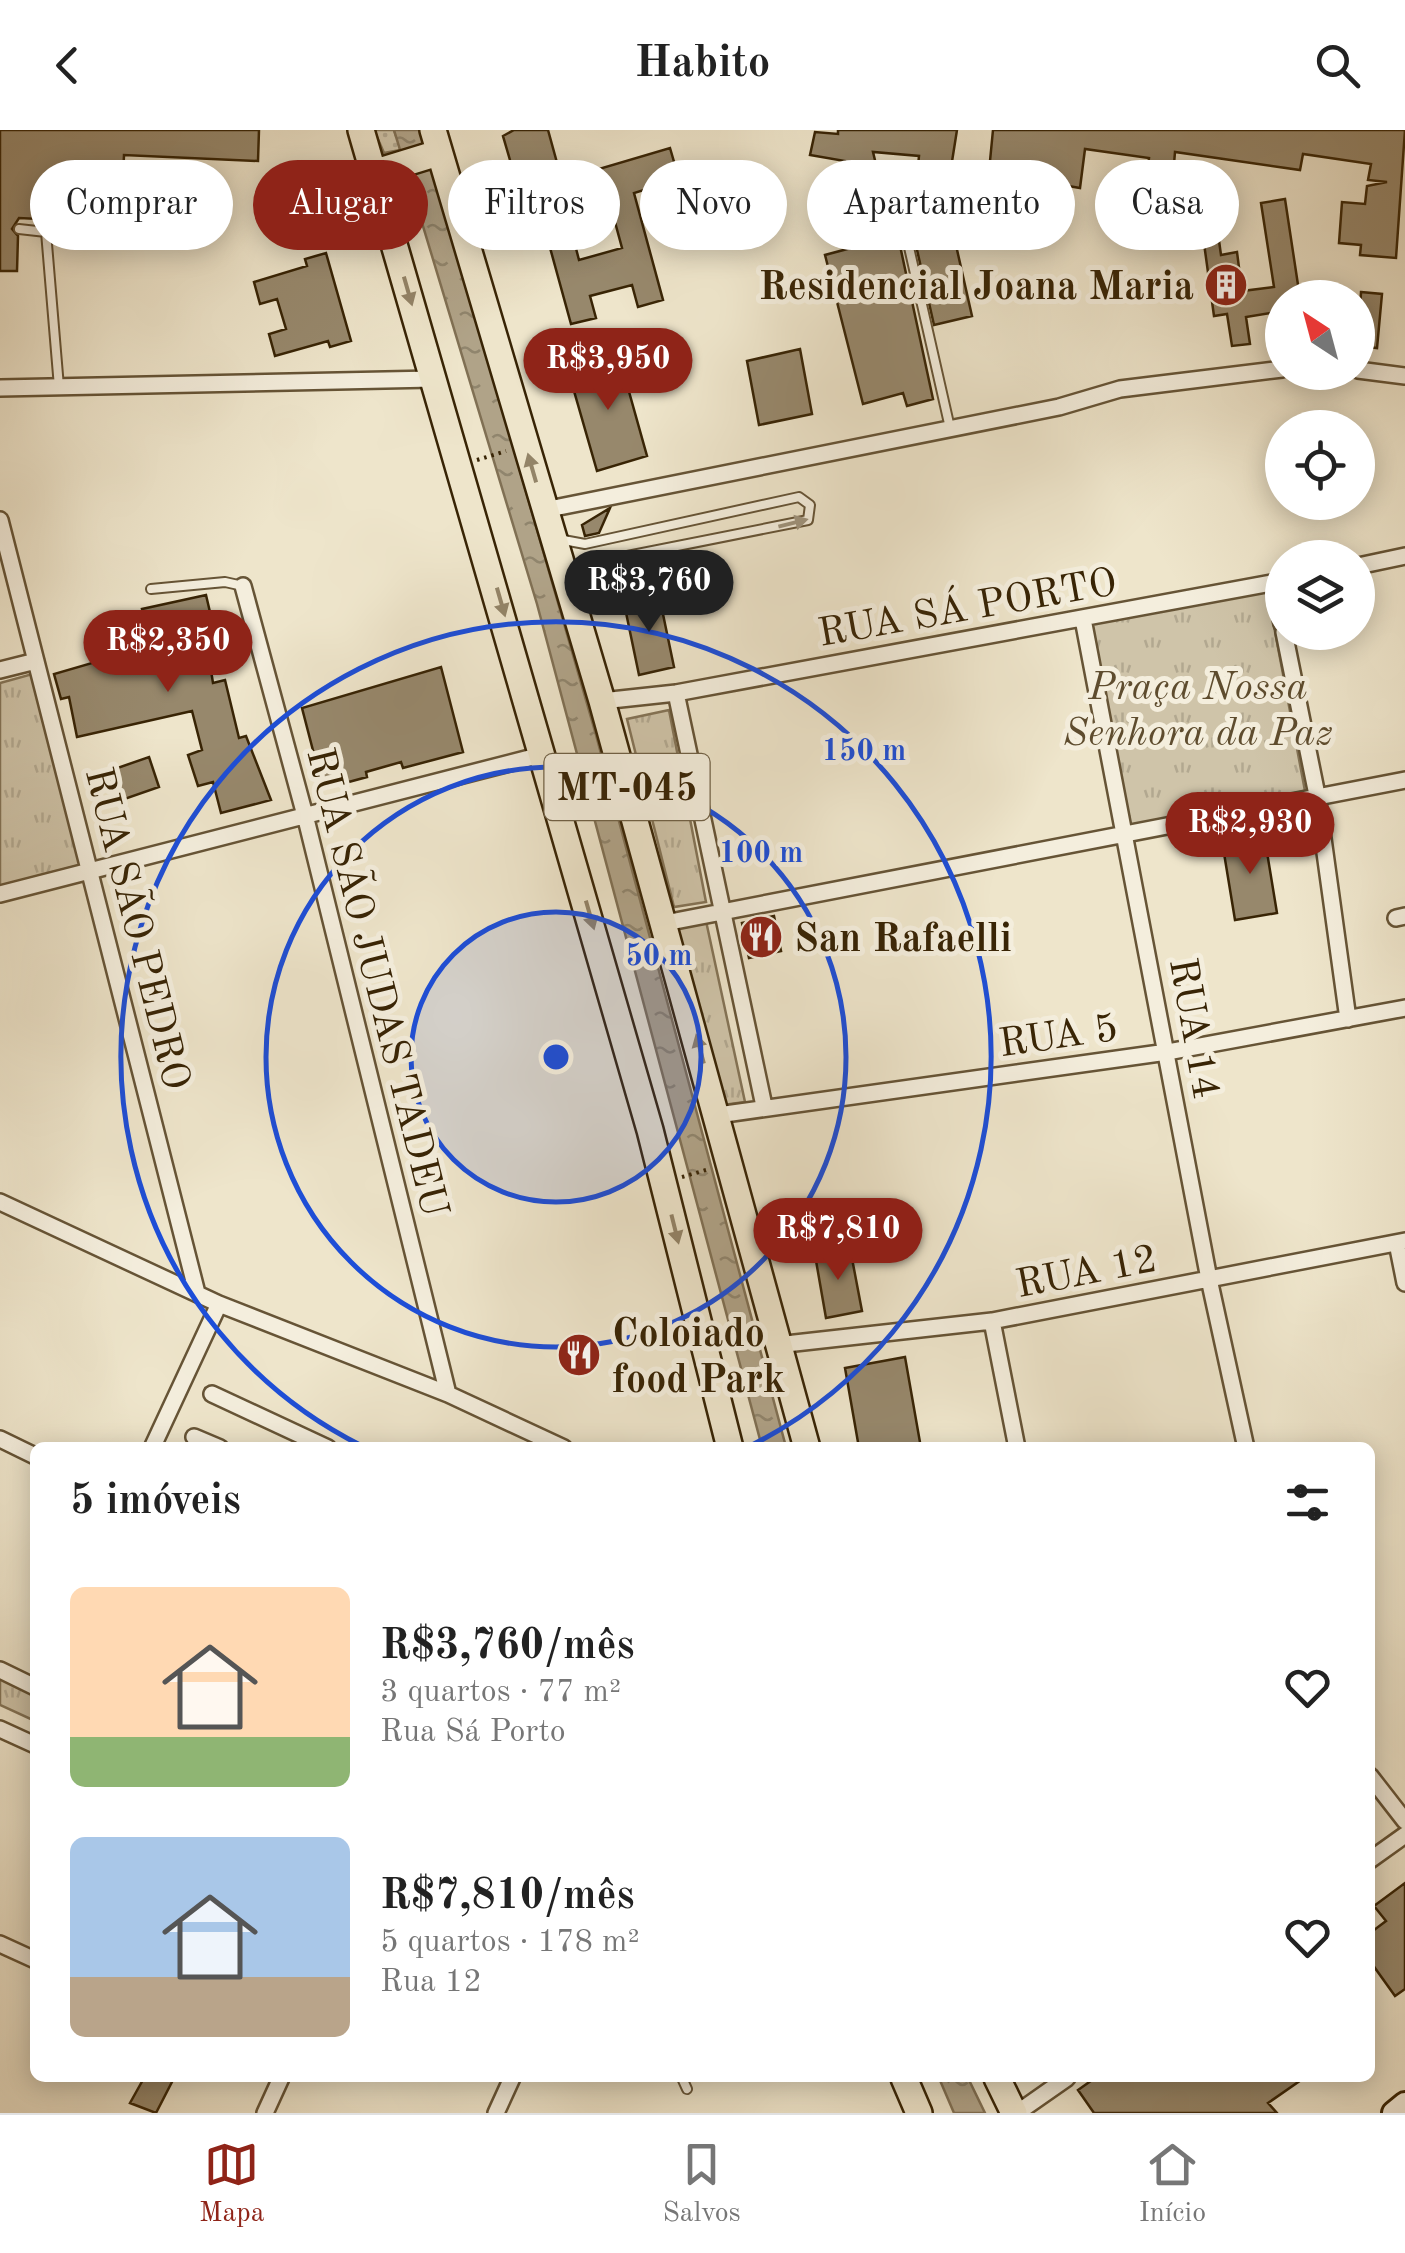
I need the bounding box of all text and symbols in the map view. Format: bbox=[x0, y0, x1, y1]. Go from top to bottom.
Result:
icon: back bbox=[40, 38, 95, 93]
icon: search bbox=[1310, 38, 1365, 93]
text: Habito bbox=[634, 42, 771, 87]
chip: Comprar bbox=[30, 160, 233, 250]
chip: Alugar bbox=[253, 160, 428, 250]
chip: Filtros bbox=[448, 160, 620, 250]
chip: Novo bbox=[640, 160, 787, 250]
chip: Apartamento bbox=[807, 160, 1075, 250]
chip: Casa bbox=[1095, 160, 1239, 250]
building icon: Residencial Joana Maria bbox=[1203, 262, 1249, 308]
place label: Residencial Joana Maria bbox=[759, 269, 1194, 309]
one-way arrow bbox=[401, 276, 416, 307]
north arrow bbox=[1265, 280, 1375, 390]
map controls bbox=[1265, 280, 1375, 650]
pin: R$3,950 bbox=[516, 328, 700, 413]
text: R$3,950 bbox=[545, 344, 671, 376]
button: locate bbox=[1265, 410, 1375, 520]
one-way arrow bbox=[524, 452, 539, 483]
one-way arrow bbox=[778, 514, 809, 530]
button: layers bbox=[1265, 540, 1375, 650]
pin: R$3,760 bbox=[557, 550, 741, 635]
street label: RUA SÁ PORTO bbox=[814, 556, 1120, 656]
text: R$3,760 bbox=[586, 566, 712, 598]
one-way arrow bbox=[494, 587, 509, 618]
pin: R$2,350 bbox=[76, 610, 260, 695]
text: R$2,350 bbox=[105, 626, 231, 658]
park label: Praça Nossa Senhora da Paz bbox=[1063, 669, 1333, 755]
text: 150 m bbox=[822, 737, 906, 767]
street label: RUA SÃO JUDAS TADEU bbox=[297, 742, 461, 1222]
road number: MT-045 bbox=[544, 754, 710, 820]
street label: RUA SÃO PEDRO bbox=[76, 762, 202, 1094]
pin: R$2,930 bbox=[1158, 792, 1342, 877]
text: R$2,930 bbox=[1187, 808, 1313, 840]
text: 100 m bbox=[719, 839, 803, 869]
one-way arrow bbox=[582, 900, 598, 931]
restaurant icon: San Rafaelli bbox=[738, 914, 784, 960]
place label: San Rafaelli bbox=[794, 921, 1012, 961]
text: 50 m bbox=[625, 942, 693, 972]
street label: RUA 14 bbox=[1160, 955, 1224, 1102]
street label: RUA 5 bbox=[997, 1010, 1121, 1066]
one-way arrow bbox=[692, 1033, 707, 1064]
centre of rings bbox=[538, 1039, 574, 1075]
pin: R$7,810 bbox=[746, 1198, 930, 1283]
one-way arrow bbox=[668, 1213, 683, 1244]
text: R$7,810 bbox=[775, 1214, 901, 1246]
street label: RUA 12 bbox=[1013, 1241, 1161, 1307]
place label: Coloiado food Park bbox=[612, 1316, 785, 1402]
restaurant icon: Coloiado food Park bbox=[556, 1332, 602, 1378]
icon: filters bbox=[1280, 1475, 1335, 1530]
text: 5 imóveis bbox=[70, 1481, 241, 1523]
text: R$3,760/mês bbox=[380, 1626, 635, 1668]
icon: home bbox=[150, 1627, 270, 1747]
icon: heart bbox=[1280, 1660, 1335, 1715]
text: 3 quartos · 77 m² bbox=[380, 1677, 621, 1709]
text: Rua Sá Porto bbox=[380, 1717, 566, 1749]
text: R$7,810/mês bbox=[380, 1876, 635, 1918]
icon: home bbox=[150, 1877, 270, 1997]
icon: heart bbox=[1280, 1910, 1335, 1965]
text: 5 quartos · 178 m² bbox=[380, 1927, 640, 1959]
text: Rua 12 bbox=[380, 1967, 482, 1999]
tab: Mapa bbox=[199, 2137, 265, 2232]
tab: Salvos bbox=[662, 2137, 741, 2232]
tab: Início bbox=[1139, 2137, 1206, 2232]

